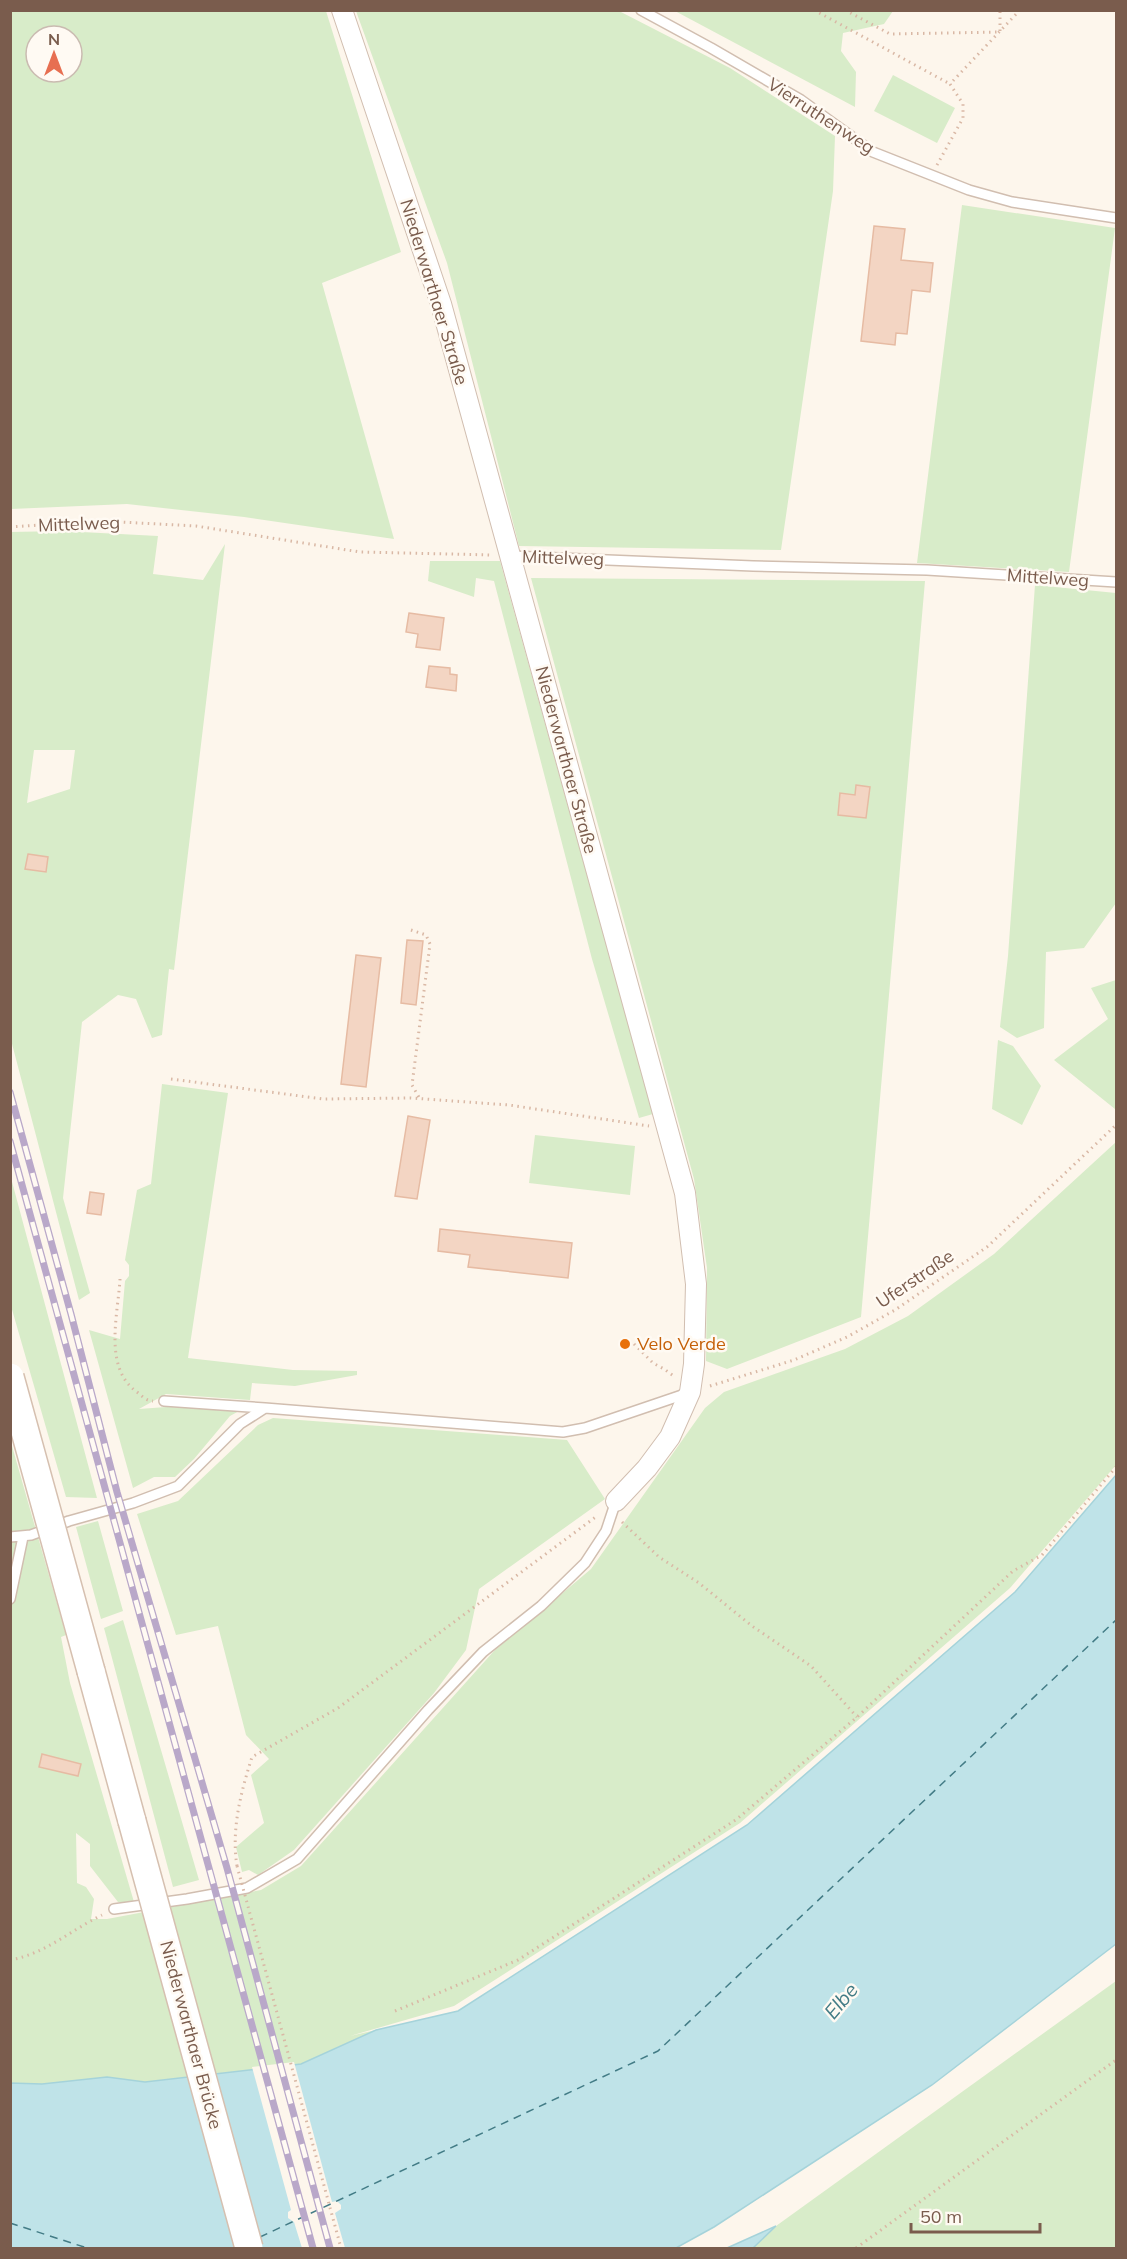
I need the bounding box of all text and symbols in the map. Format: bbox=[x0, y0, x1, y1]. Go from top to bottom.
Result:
north arrow bbox=[24, 24, 84, 84]
text: N bbox=[48, 29, 60, 49]
street label: Vierruthenweg bbox=[763, 72, 879, 159]
street label: Niederwarthaer Straße bbox=[395, 196, 474, 388]
street label: Mittelweg bbox=[37, 511, 120, 536]
street label: Mittelweg bbox=[522, 545, 605, 570]
street label: Mittelweg bbox=[1006, 563, 1090, 592]
street label: Niederwarthaer Straße bbox=[530, 664, 603, 856]
street label: Uferstraße bbox=[871, 1244, 958, 1313]
place label: Velo Verde bbox=[637, 1332, 726, 1355]
marker: Velo Verde bbox=[618, 1337, 632, 1351]
street label: Niederwarthaer Brücke bbox=[155, 1938, 228, 2132]
water label: Elbe bbox=[818, 1977, 863, 2024]
scale bar bbox=[911, 2196, 1040, 2234]
text: 50 m bbox=[920, 2205, 962, 2228]

